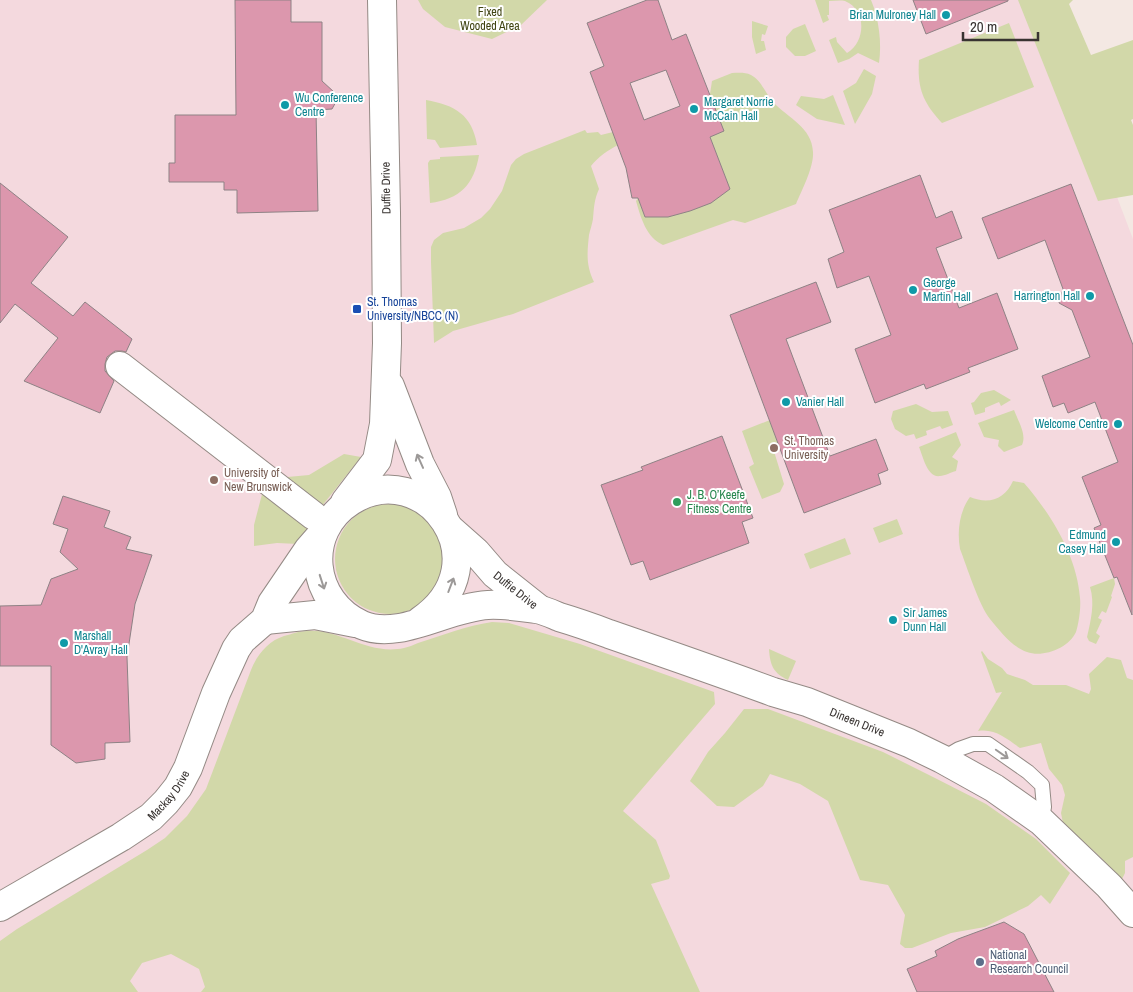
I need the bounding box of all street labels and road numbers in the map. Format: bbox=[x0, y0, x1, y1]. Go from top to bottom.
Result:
street label: Duffie Drive bbox=[378, 162, 394, 214]
street label: Duffie Drive bbox=[490, 568, 541, 613]
street label: Dineen Drive bbox=[827, 704, 887, 740]
street label: Mackay Drive bbox=[144, 767, 193, 824]

